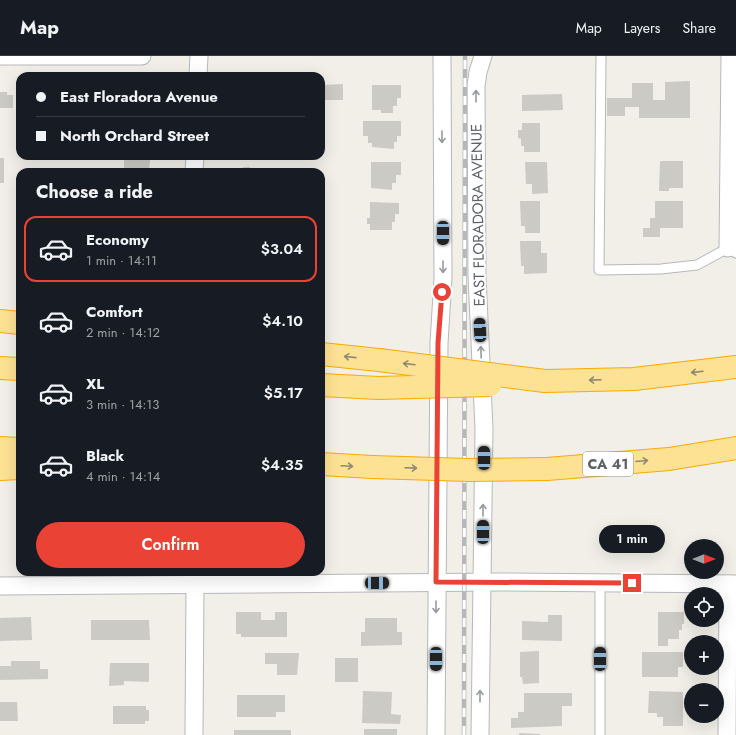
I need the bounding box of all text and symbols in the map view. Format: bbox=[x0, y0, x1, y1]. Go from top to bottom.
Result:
text: Map bbox=[20, 14, 59, 41]
text: Map bbox=[576, 18, 602, 38]
text: Layers bbox=[624, 18, 660, 38]
text: Share bbox=[682, 18, 716, 38]
text: East Floradora Avenue bbox=[60, 86, 218, 108]
one-way arrow bbox=[472, 90, 480, 103]
street label: EAST FLORADORA AVENUE bbox=[465, 124, 491, 306]
text: North Orchard Street bbox=[60, 125, 209, 147]
one-way arrow bbox=[438, 130, 446, 143]
text: Choose a ride bbox=[36, 179, 153, 205]
car bbox=[437, 221, 449, 245]
text: Economy bbox=[86, 229, 149, 251]
icon: car bbox=[38, 231, 74, 267]
text: $3.04 bbox=[261, 238, 303, 260]
text: 1 min · 14:11 bbox=[86, 251, 157, 270]
one-way arrow bbox=[439, 260, 447, 273]
route start bbox=[433, 283, 451, 301]
text: Comfort bbox=[86, 301, 143, 323]
icon: car bbox=[38, 303, 74, 339]
text: $4.10 bbox=[262, 310, 303, 332]
car bbox=[473, 318, 487, 342]
text: 2 min · 14:12 bbox=[86, 323, 160, 342]
one-way arrow bbox=[477, 346, 485, 359]
one-way arrow bbox=[344, 353, 357, 361]
one-way arrow bbox=[403, 360, 416, 368]
one-way arrow bbox=[691, 368, 704, 376]
text: XL bbox=[86, 373, 104, 395]
icon: car bbox=[38, 375, 74, 411]
one-way arrow bbox=[589, 376, 602, 384]
text: $5.17 bbox=[264, 382, 303, 404]
text: 3 min · 14:13 bbox=[86, 395, 159, 414]
text: Black bbox=[86, 445, 124, 467]
car bbox=[478, 446, 490, 470]
icon: car bbox=[38, 447, 74, 483]
road number: CA 41 bbox=[583, 452, 633, 476]
text: $4.35 bbox=[261, 454, 303, 476]
one-way arrow bbox=[635, 457, 648, 465]
one-way arrow bbox=[340, 462, 353, 469]
one-way arrow bbox=[404, 464, 417, 472]
text: 4 min · 14:14 bbox=[86, 467, 160, 486]
one-way arrow bbox=[479, 504, 487, 517]
car bbox=[477, 520, 489, 544]
button: Confirm bbox=[36, 522, 305, 568]
callout: 1 min bbox=[599, 525, 665, 553]
text: 1 min bbox=[616, 529, 648, 548]
north arrow bbox=[684, 539, 724, 579]
map controls bbox=[684, 539, 724, 723]
route end bbox=[623, 574, 641, 592]
car bbox=[365, 577, 389, 589]
button: locate bbox=[684, 587, 724, 627]
one-way arrow bbox=[432, 600, 440, 613]
button: + bbox=[684, 635, 724, 675]
car bbox=[430, 647, 442, 671]
car bbox=[594, 647, 606, 671]
button: − bbox=[684, 683, 724, 723]
one-way arrow bbox=[476, 690, 484, 703]

